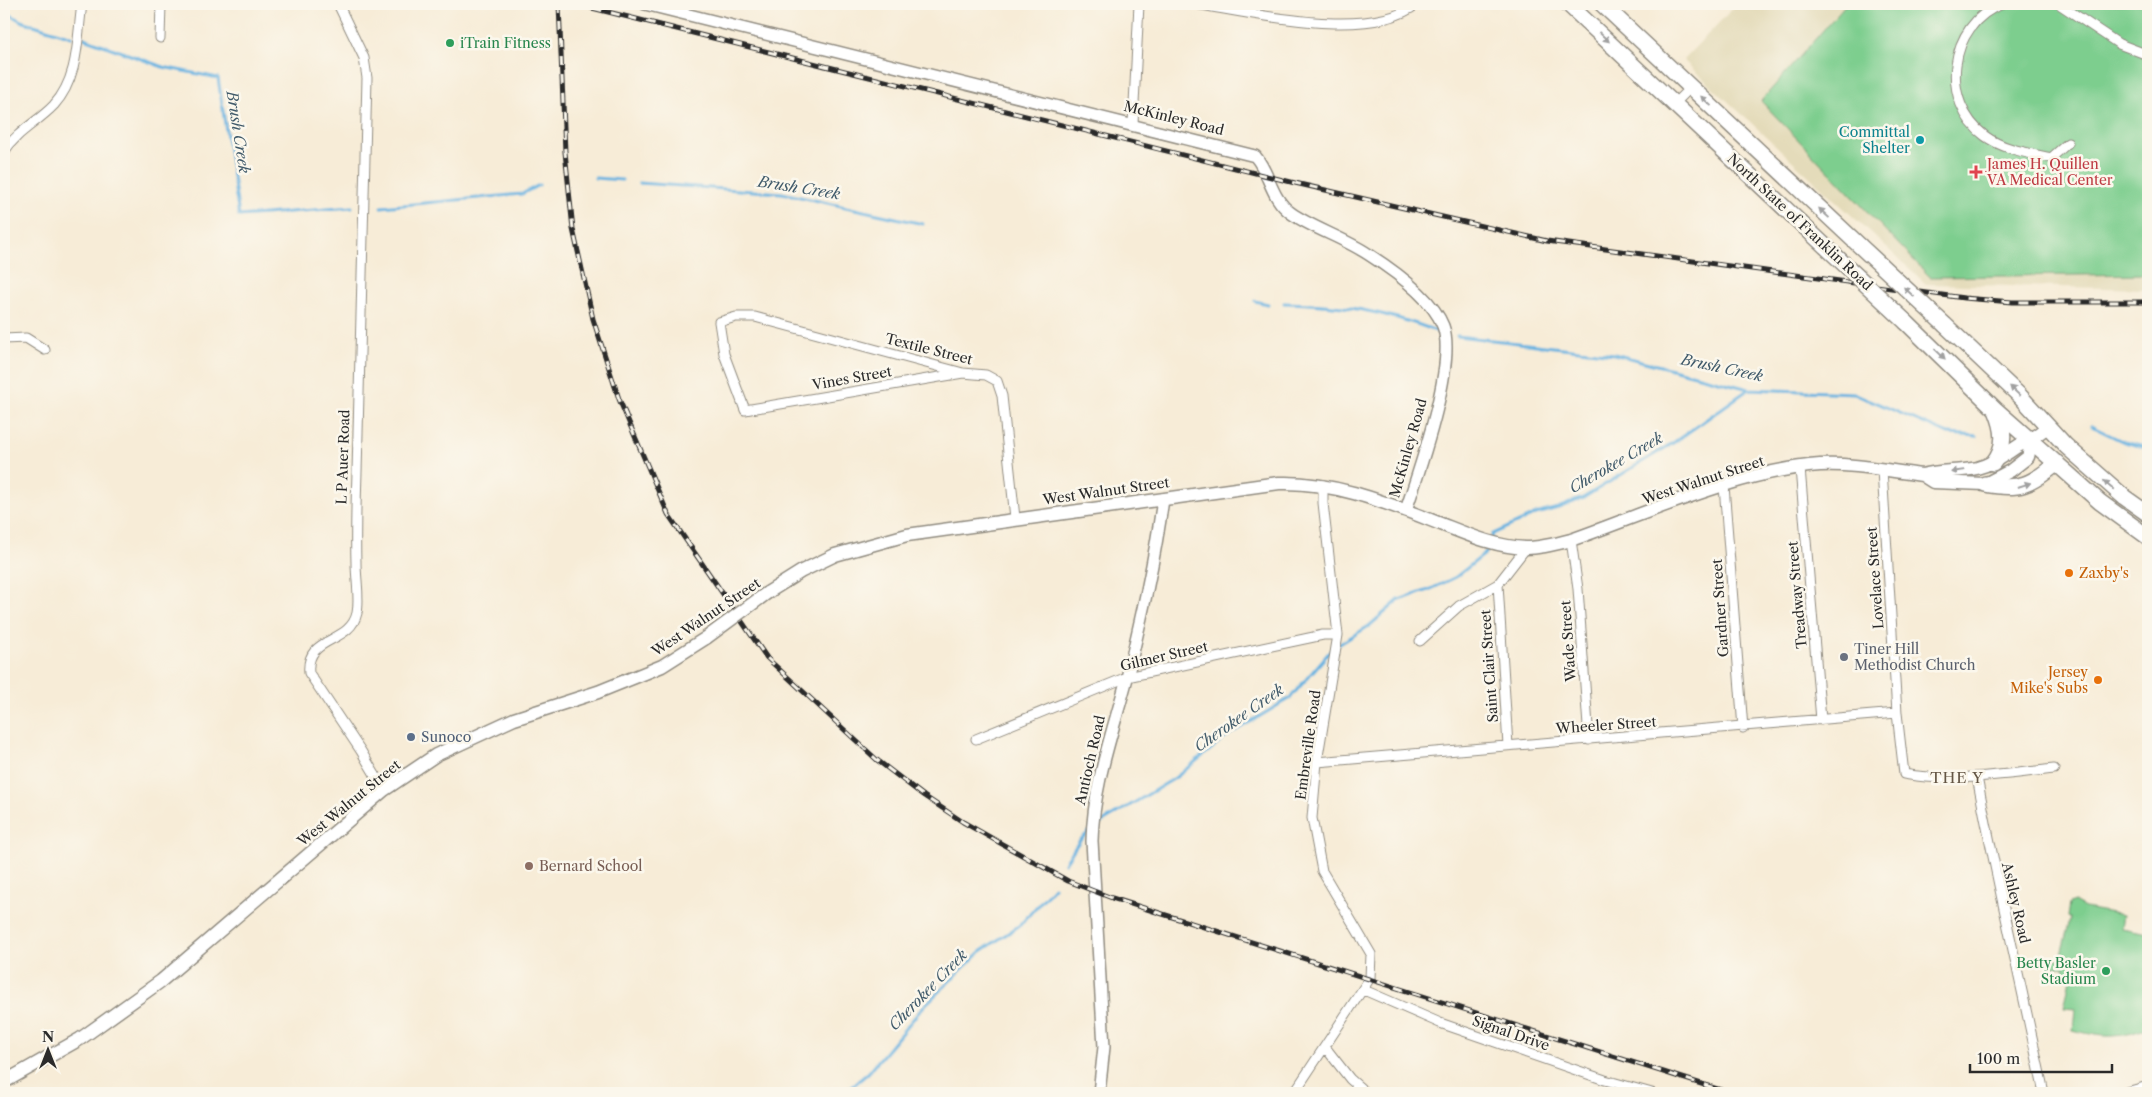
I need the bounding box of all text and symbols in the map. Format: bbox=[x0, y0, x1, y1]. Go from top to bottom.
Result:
one-way arrow bbox=[1597, 31, 1609, 43]
place label: iTrain Fitness bbox=[460, 34, 551, 52]
marker: iTrain Fitness bbox=[444, 37, 456, 49]
water label: Brush Creek bbox=[222, 88, 254, 175]
one-way arrow bbox=[1700, 95, 1712, 107]
street label: McKinley Road bbox=[1122, 97, 1226, 139]
place label: Committal Shelter bbox=[1839, 123, 1910, 157]
marker: Committal Shelter bbox=[1914, 134, 1926, 146]
street label: North State of Franklin Road bbox=[1724, 150, 1877, 294]
place label: James H. Quillen VA Medical Center bbox=[1985, 155, 2113, 189]
marker: James H. Quillen VA Medical Center bbox=[1969, 165, 1983, 179]
water label: Brush Creek bbox=[756, 171, 842, 203]
one-way arrow bbox=[1819, 207, 1831, 219]
one-way arrow bbox=[1904, 286, 1916, 298]
street label: Textile Street bbox=[884, 329, 974, 369]
one-way arrow bbox=[1934, 348, 1946, 360]
water label: Brush Creek bbox=[1678, 349, 1765, 385]
street label: Vines Street bbox=[810, 362, 893, 394]
one-way arrow bbox=[2009, 385, 2021, 397]
street label: McKinley Road bbox=[1385, 396, 1431, 500]
street label: L P Auer Road bbox=[332, 409, 354, 505]
water label: Cherokee Creek bbox=[1566, 428, 1666, 497]
street label: West Walnut Street bbox=[1639, 452, 1766, 509]
one-way arrow bbox=[1949, 467, 1965, 475]
street label: West Walnut Street bbox=[1041, 473, 1170, 509]
one-way arrow bbox=[2103, 479, 2116, 490]
one-way arrow bbox=[2017, 480, 2032, 488]
street label: Lovelace Street bbox=[1862, 526, 1888, 630]
street label: Treadway Street bbox=[1783, 540, 1811, 650]
street label: Gardner Street bbox=[1708, 558, 1732, 658]
place label: Zaxby's bbox=[2079, 564, 2129, 582]
marker: Zaxby's bbox=[2063, 567, 2075, 579]
street label: West Walnut Street bbox=[647, 574, 764, 661]
street label: Wade Street bbox=[1556, 600, 1580, 683]
street label: Saint Clair Street bbox=[1476, 609, 1502, 723]
street label: Gilmer Street bbox=[1118, 637, 1210, 675]
place label: Tiner Hill Methodist Church bbox=[1854, 640, 1976, 674]
marker: Tiner Hill Methodist Church bbox=[1838, 651, 1850, 663]
place label: Jersey Mike's Subs bbox=[2010, 663, 2088, 697]
marker: Jersey Mike's Subs bbox=[2092, 674, 2104, 686]
water label: Cherokee Creek bbox=[1190, 680, 1287, 755]
street label: Embreville Road bbox=[1291, 688, 1325, 801]
street label: Wheeler Street bbox=[1554, 712, 1657, 738]
street label: Antioch Road bbox=[1071, 713, 1109, 808]
place label: Sunoco bbox=[421, 728, 471, 746]
marker: Sunoco bbox=[405, 731, 417, 743]
street label: West Walnut Street bbox=[293, 756, 404, 851]
district label: THE Y bbox=[1930, 768, 1984, 787]
place label: Bernard School bbox=[539, 857, 642, 875]
marker: Bernard School bbox=[523, 860, 535, 872]
street label: Ashley Road bbox=[1998, 860, 2034, 946]
water label: Cherokee Creek bbox=[884, 945, 971, 1034]
place label: Betty Basler Stadium bbox=[2016, 954, 2096, 988]
marker: Betty Basler Stadium bbox=[2100, 965, 2112, 977]
street label: Signal Drive bbox=[1470, 1011, 1552, 1055]
north arrow bbox=[22, 1024, 72, 1074]
text: N bbox=[42, 1028, 54, 1046]
scale bar bbox=[1970, 1042, 2112, 1074]
text: 100 m bbox=[1977, 1049, 2020, 1068]

